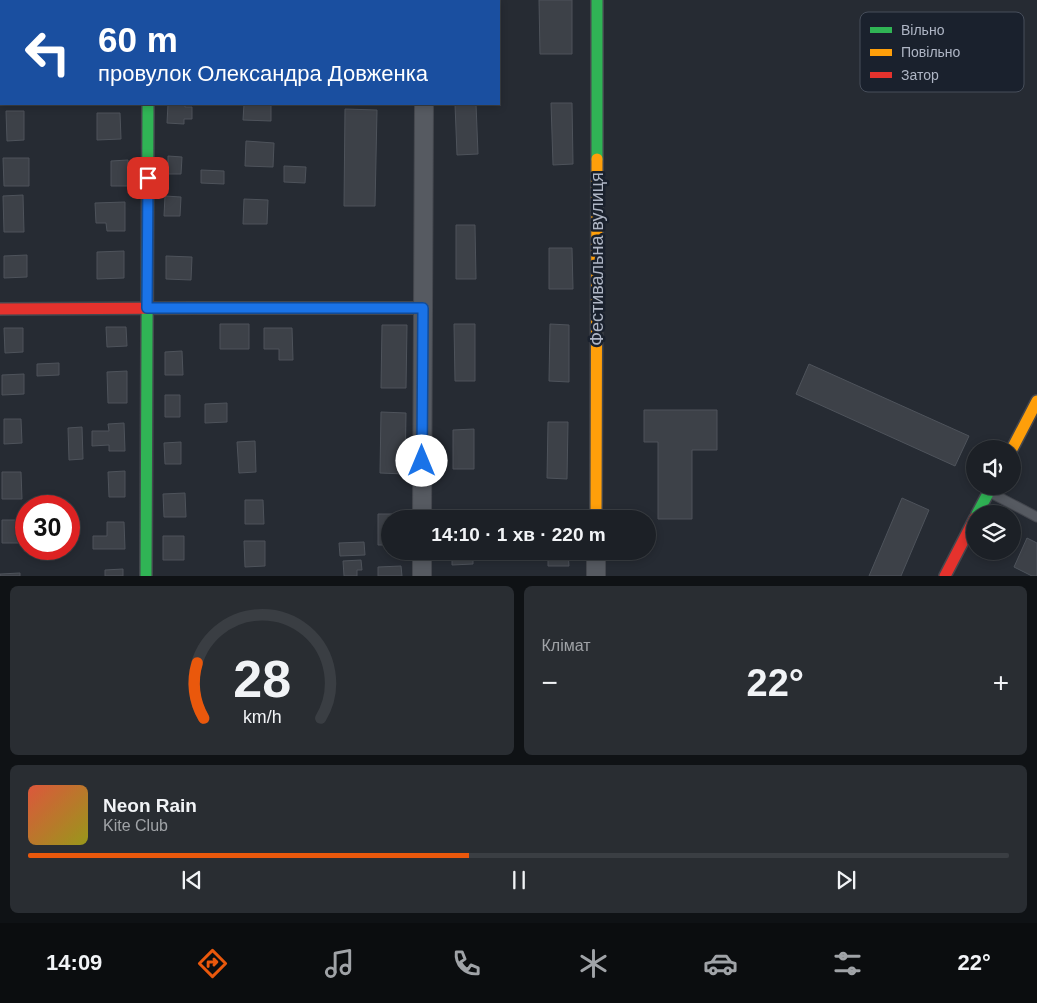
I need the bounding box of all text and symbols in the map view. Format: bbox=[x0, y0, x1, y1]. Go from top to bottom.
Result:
legend bbox=[860, 12, 1024, 92]
icon: left bbox=[15, 20, 80, 85]
text: 60 m bbox=[98, 20, 178, 59]
text: Вільно bbox=[901, 22, 945, 38]
text: Повільно bbox=[901, 44, 961, 60]
text: провулок Олександра Довженка bbox=[98, 61, 428, 86]
text: Затор bbox=[901, 67, 939, 83]
pin bbox=[127, 157, 169, 199]
icon: arrive bbox=[134, 164, 162, 192]
street label: Фестивальна вулиця bbox=[587, 172, 607, 346]
position arrow bbox=[395, 434, 447, 486]
map controls bbox=[966, 440, 1021, 560]
button: sound bbox=[966, 440, 1021, 495]
speed limit sign: 30 bbox=[15, 495, 80, 560]
button: layers bbox=[966, 505, 1021, 560]
text: 14:10 · 1 хв · 220 m bbox=[431, 524, 606, 545]
text: Клімат bbox=[542, 637, 591, 654]
text: 28 bbox=[233, 650, 291, 708]
text: 22° bbox=[747, 662, 804, 704]
text: − bbox=[542, 667, 558, 698]
text: + bbox=[993, 667, 1009, 698]
text: km/h bbox=[242, 707, 281, 727]
text: Neon Rain bbox=[103, 795, 197, 816]
text: Kite Club bbox=[103, 817, 168, 834]
icon: previous bbox=[178, 866, 206, 894]
icon: pause bbox=[505, 866, 533, 894]
icon: next bbox=[832, 866, 860, 894]
icon: directions bbox=[195, 946, 230, 981]
icon: music bbox=[322, 946, 357, 981]
icon: phone bbox=[449, 946, 484, 981]
icon: climate bbox=[576, 946, 611, 981]
icon: car bbox=[703, 946, 738, 981]
icon: filters bbox=[830, 946, 865, 981]
text: 14:09 bbox=[46, 950, 102, 975]
text: 22° bbox=[958, 950, 991, 975]

